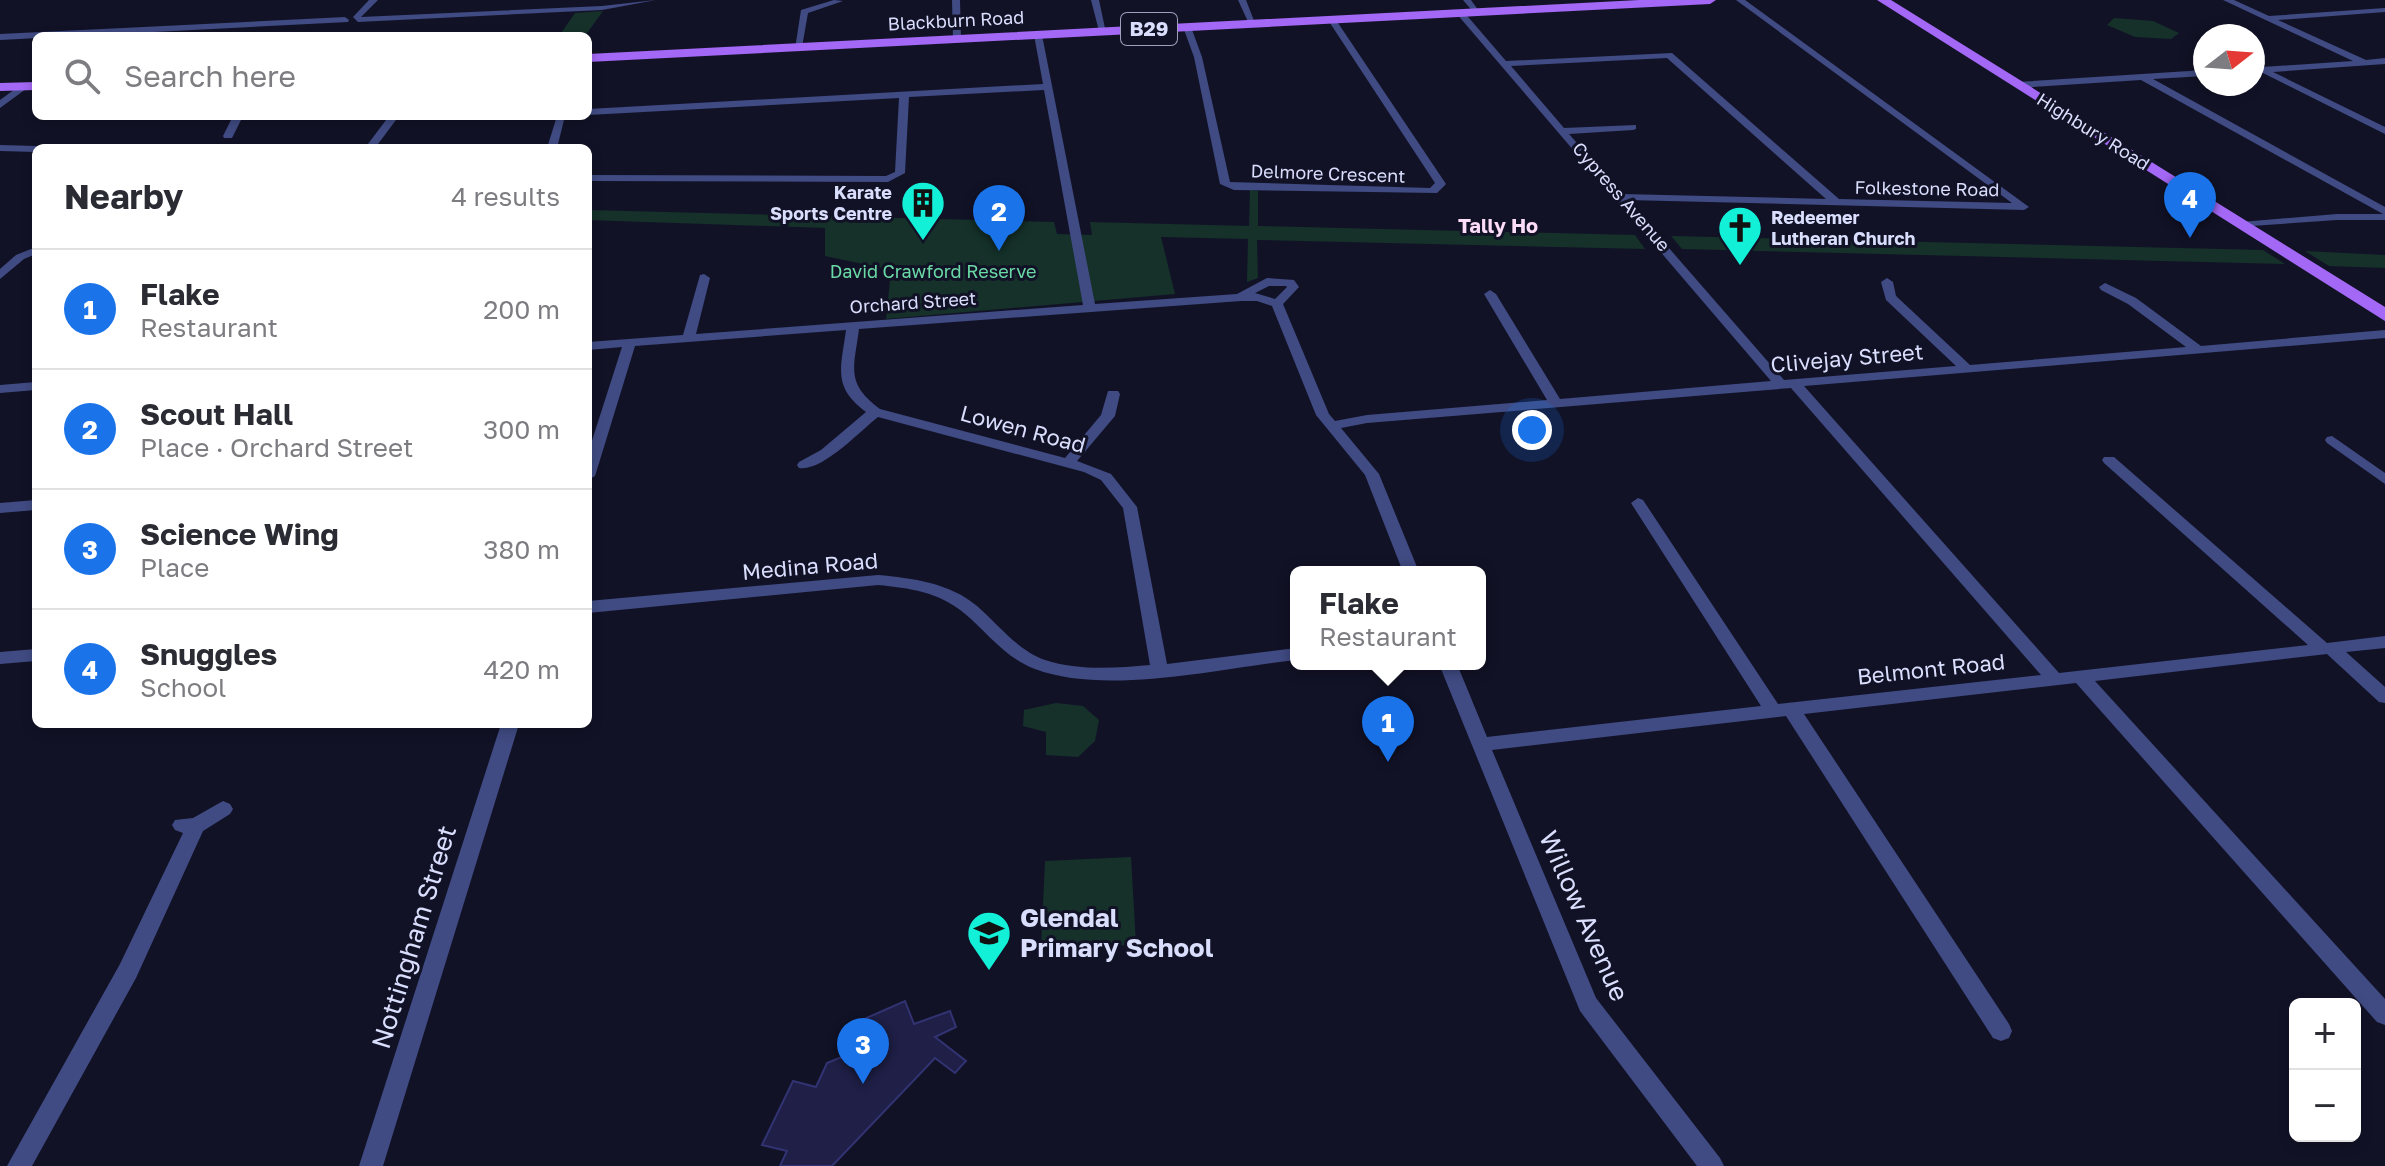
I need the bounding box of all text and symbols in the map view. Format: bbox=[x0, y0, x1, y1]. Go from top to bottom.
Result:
street label: Blackburn Road bbox=[887, 5, 1025, 35]
road number: B29 bbox=[1121, 13, 1177, 45]
north arrow bbox=[2193, 24, 2265, 96]
search box bbox=[32, 32, 592, 120]
icon: search bbox=[60, 54, 104, 98]
text: Search here bbox=[124, 58, 296, 94]
street label: Highbury Road bbox=[2033, 88, 2154, 175]
street label: Cypress Avenue bbox=[1568, 137, 1675, 256]
street label: Delmore Crescent bbox=[1250, 159, 1406, 187]
pin: 4 bbox=[2164, 172, 2216, 238]
text: Nearby bbox=[64, 176, 184, 216]
street label: Folkestone Road bbox=[1854, 176, 2000, 200]
building icon: Karate Sports Centre bbox=[899, 179, 947, 242]
text: 4 results bbox=[451, 181, 560, 212]
place label: Karate Sports Centre bbox=[770, 181, 892, 224]
pin: 2 bbox=[973, 185, 1025, 251]
church icon: Redeemer Lutheran Church bbox=[1716, 204, 1764, 267]
place label: Redeemer Lutheran Church bbox=[1771, 206, 1916, 249]
district label: Tally Ho bbox=[1458, 213, 1538, 237]
park label: David Crawford Reserve bbox=[830, 260, 1036, 282]
text: Flake bbox=[140, 276, 220, 312]
street label: Orchard Street bbox=[849, 287, 977, 317]
text: 1 bbox=[83, 294, 97, 325]
text: 200 m bbox=[483, 294, 560, 325]
text: Restaurant bbox=[140, 312, 278, 343]
street label: Clivejay Street bbox=[1769, 337, 1925, 378]
text: Scout Hall bbox=[140, 396, 293, 432]
street label: Lowen Road bbox=[958, 399, 1089, 458]
your location bbox=[1512, 410, 1552, 450]
text: 2 bbox=[82, 414, 98, 445]
text: 300 m bbox=[483, 414, 560, 445]
text: Place · Orchard Street bbox=[140, 432, 413, 463]
text: Science Wing bbox=[140, 516, 339, 552]
text: 3 bbox=[82, 534, 98, 565]
text: 380 m bbox=[483, 534, 560, 565]
street label: Medina Road bbox=[741, 546, 879, 585]
text: Place bbox=[140, 552, 209, 583]
popup bbox=[1290, 566, 1486, 670]
text: Flake bbox=[1319, 585, 1399, 621]
text: Restaurant bbox=[1319, 621, 1457, 652]
text: Snuggles bbox=[140, 636, 277, 672]
street label: Belmont Road bbox=[1856, 647, 2006, 690]
text: 4 bbox=[82, 654, 98, 685]
text: 420 m bbox=[483, 654, 560, 685]
text: School bbox=[140, 672, 226, 703]
pin: 1 bbox=[1362, 696, 1414, 762]
street label: Nottingham Street bbox=[365, 821, 462, 1052]
street label: Willow Avenue bbox=[1533, 826, 1636, 1006]
place label: Glendal Primary School bbox=[1020, 902, 1214, 963]
school or university icon: Glendal Primary School bbox=[965, 909, 1013, 972]
map controls bbox=[2289, 998, 2361, 1142]
button: + bbox=[2289, 998, 2361, 1070]
pin: 3 bbox=[837, 1018, 889, 1084]
button: − bbox=[2289, 1070, 2361, 1142]

